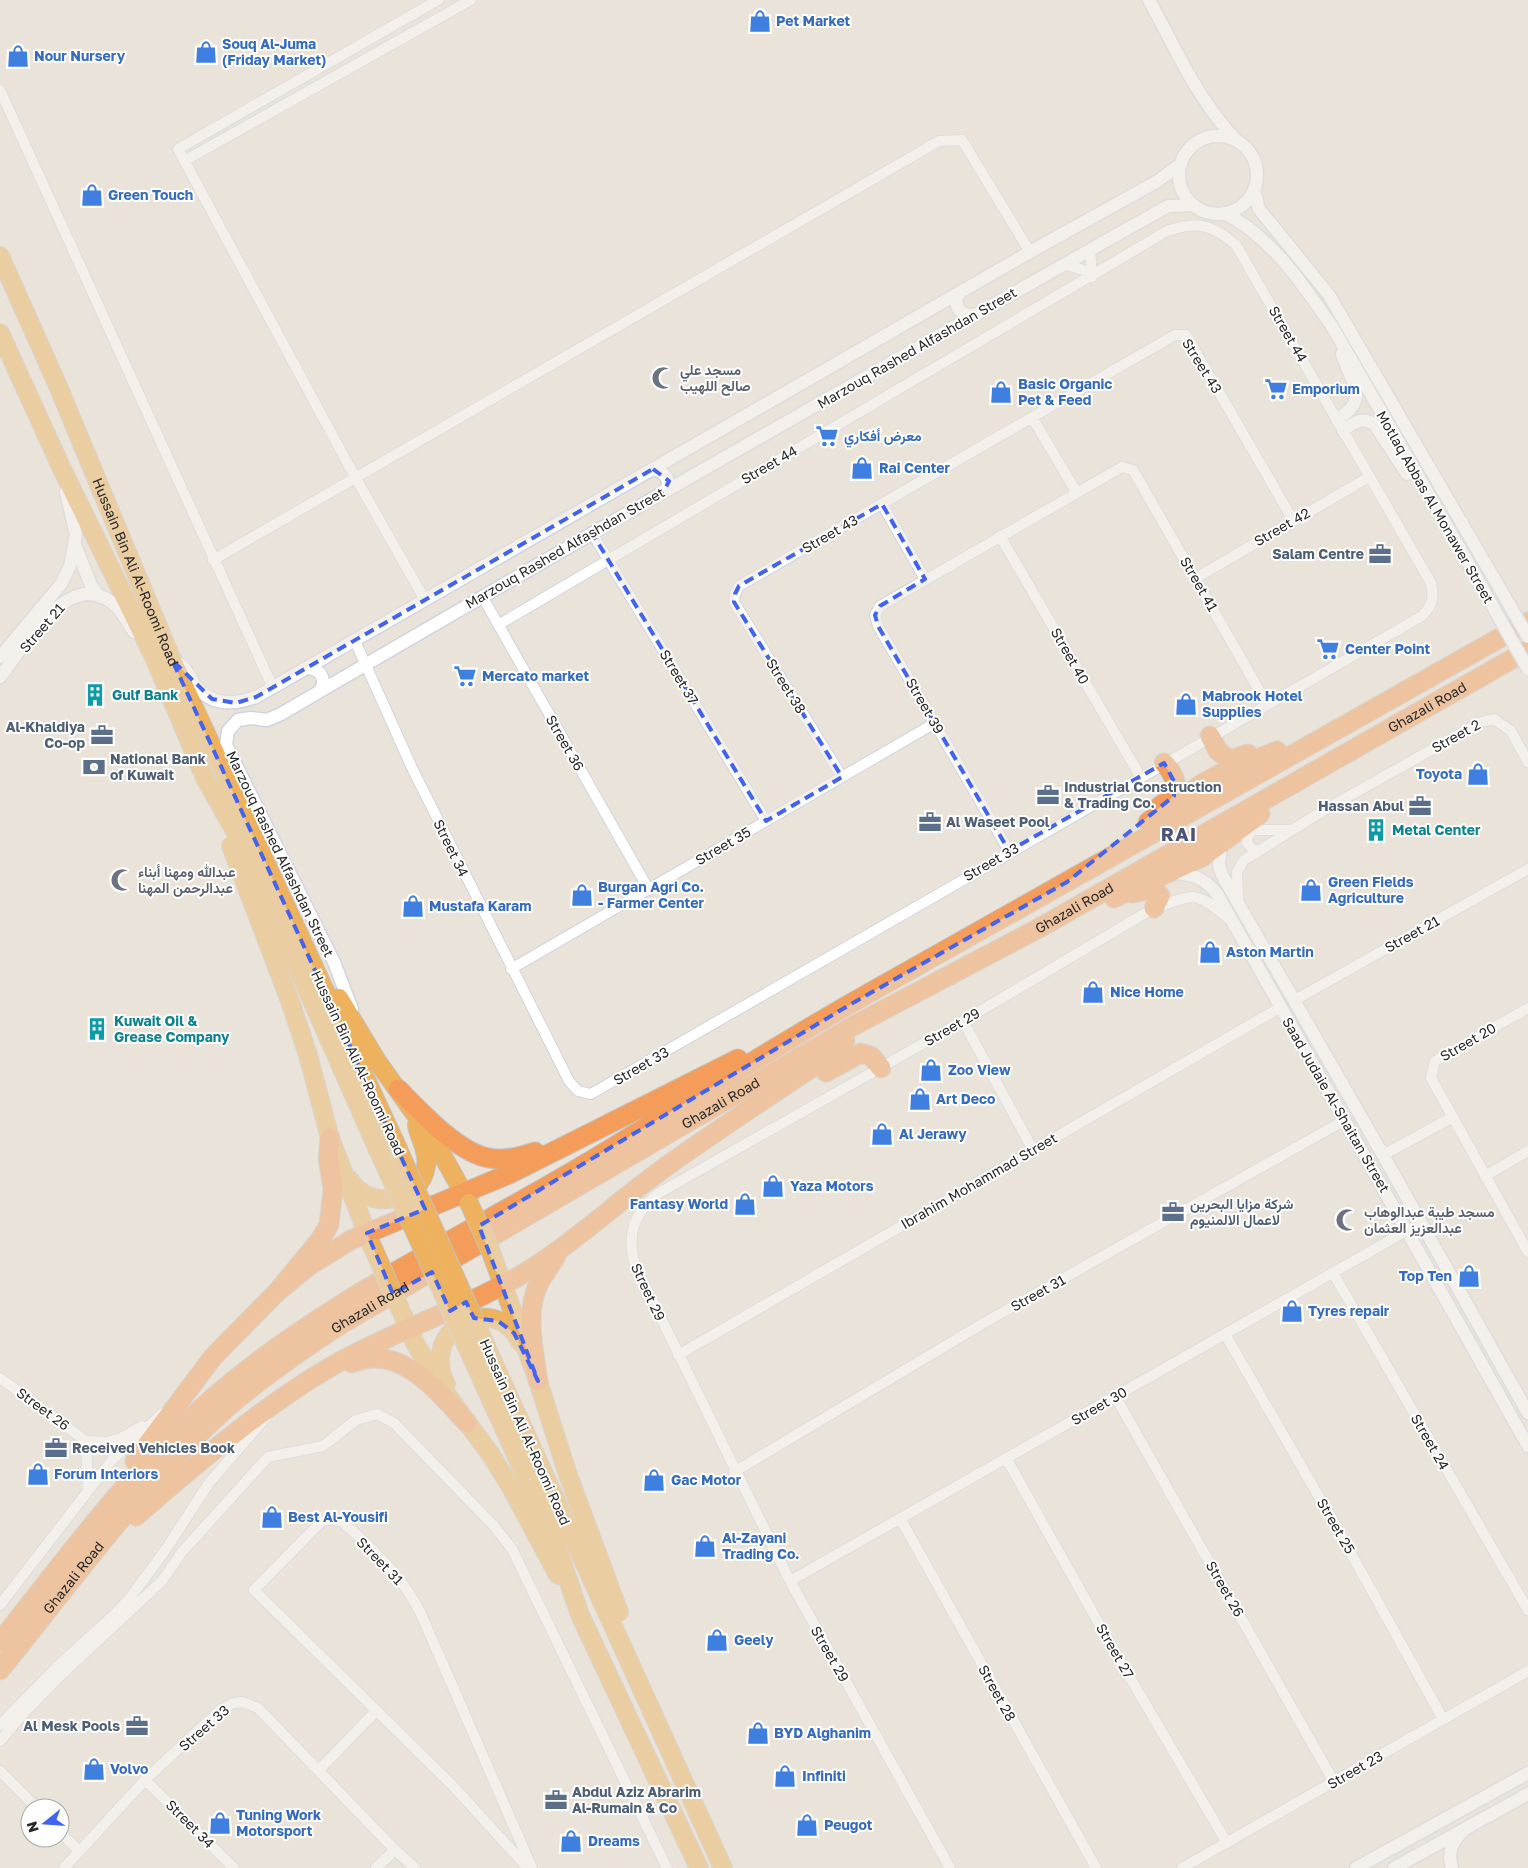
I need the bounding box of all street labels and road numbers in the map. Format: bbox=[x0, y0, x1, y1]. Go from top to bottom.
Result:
street label: Marzouq Rashed Alfashdan Street bbox=[814, 283, 1019, 412]
street label: Street 44 bbox=[1266, 303, 1311, 365]
street label: Street 43 bbox=[1179, 335, 1226, 396]
street label: Motlaq Abbas Al Monawer Street bbox=[1373, 407, 1498, 606]
street label: Street 44 bbox=[738, 442, 800, 487]
street label: Hussain Bin Ali Al-Roomi Road bbox=[89, 475, 183, 669]
street label: Marzouq Rashed Alfashdan Street bbox=[462, 483, 667, 612]
street label: Street 42 bbox=[1251, 504, 1313, 549]
street label: Street 43 bbox=[799, 511, 861, 556]
street label: Street 41 bbox=[1177, 553, 1222, 614]
street label: Street 21 bbox=[16, 599, 68, 656]
street label: Street 40 bbox=[1048, 625, 1093, 687]
street label: Street 37 bbox=[657, 646, 702, 707]
street label: Street 38 bbox=[763, 655, 810, 716]
street label: Street 39 bbox=[903, 675, 948, 737]
street label: Ghazali Road bbox=[1385, 678, 1469, 736]
street label: Street 36 bbox=[543, 712, 588, 774]
street label: Street 2 bbox=[1428, 715, 1483, 756]
street label: Marzouq Rashed Alfashdan Street bbox=[223, 748, 338, 960]
street label: Street 34 bbox=[430, 816, 473, 879]
street label: Street 35 bbox=[692, 823, 754, 868]
street label: Street 33 bbox=[960, 839, 1022, 884]
street label: Ghazali Road bbox=[1032, 879, 1116, 937]
street label: Street 21 bbox=[1381, 912, 1442, 956]
street label: Hussain Bin Ali Al-Roomi Road bbox=[308, 968, 409, 1158]
street label: Street 29 bbox=[921, 1004, 983, 1049]
street label: Saad Judaie Al-Shaitan Street bbox=[1279, 1014, 1394, 1195]
street label: Street 20 bbox=[1437, 1019, 1499, 1064]
street label: Street 33 bbox=[610, 1043, 672, 1088]
street label: Ghazali Road bbox=[678, 1073, 763, 1132]
street label: Ibrahim Mohammad Street bbox=[898, 1129, 1060, 1232]
street label: Street 29 bbox=[628, 1260, 669, 1323]
street label: Street 31 bbox=[1007, 1271, 1068, 1315]
street label: Ghazali Road bbox=[327, 1278, 412, 1337]
street label: Hussain Bin Ali Al-Roomi Road bbox=[477, 1336, 574, 1528]
street label: Street 30 bbox=[1068, 1383, 1130, 1428]
street label: Street 26 bbox=[13, 1384, 73, 1434]
street label: Street 24 bbox=[1408, 1411, 1453, 1473]
street label: Street 25 bbox=[1314, 1495, 1359, 1556]
street label: Street 31 bbox=[353, 1533, 407, 1588]
street label: Ghazali Road bbox=[39, 1538, 107, 1617]
street label: Street 26 bbox=[1203, 1558, 1248, 1620]
street label: Street 27 bbox=[1093, 1620, 1138, 1681]
street label: Street 29 bbox=[808, 1623, 853, 1685]
street label: Street 28 bbox=[975, 1662, 1020, 1724]
street label: Street 33 bbox=[175, 1701, 232, 1754]
street label: Street 23 bbox=[1324, 1747, 1386, 1792]
street label: Street 34 bbox=[163, 1796, 218, 1851]

